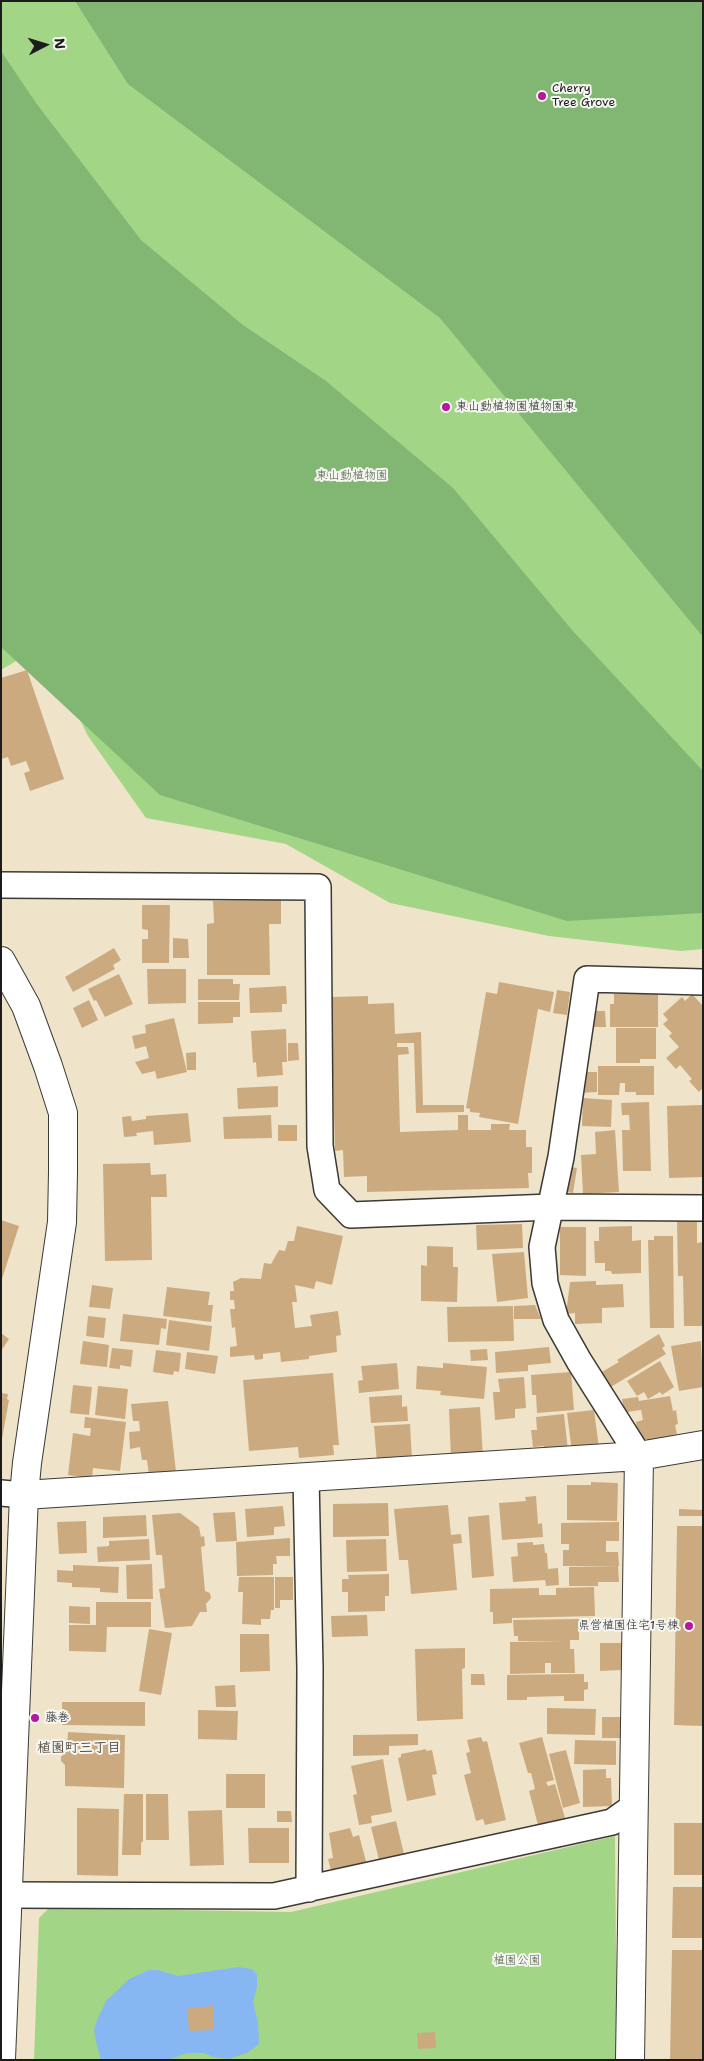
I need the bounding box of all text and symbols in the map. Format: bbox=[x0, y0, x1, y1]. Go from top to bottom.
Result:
north arrow bbox=[20, 20, 70, 70]
text: N bbox=[50, 37, 69, 50]
place label: Cherry Tree Grove bbox=[552, 82, 615, 110]
marker: Cherry Tree Grove bbox=[536, 90, 548, 102]
place label: 東山動植物園植物園東 bbox=[456, 400, 576, 414]
marker: 東山動植物園植物園東 bbox=[440, 401, 452, 413]
park label: 東山動植物園 bbox=[316, 469, 388, 483]
place label: 県営植園住宅1号棟 bbox=[578, 1619, 679, 1633]
marker: 県営植園住宅1号棟 bbox=[683, 1620, 695, 1632]
place label: 藤巻 bbox=[45, 1711, 69, 1725]
marker: 藤巻 bbox=[29, 1712, 41, 1724]
district label: 植園町三丁目 bbox=[37, 1740, 121, 1756]
park label: 植園公園 bbox=[493, 1954, 541, 1968]

